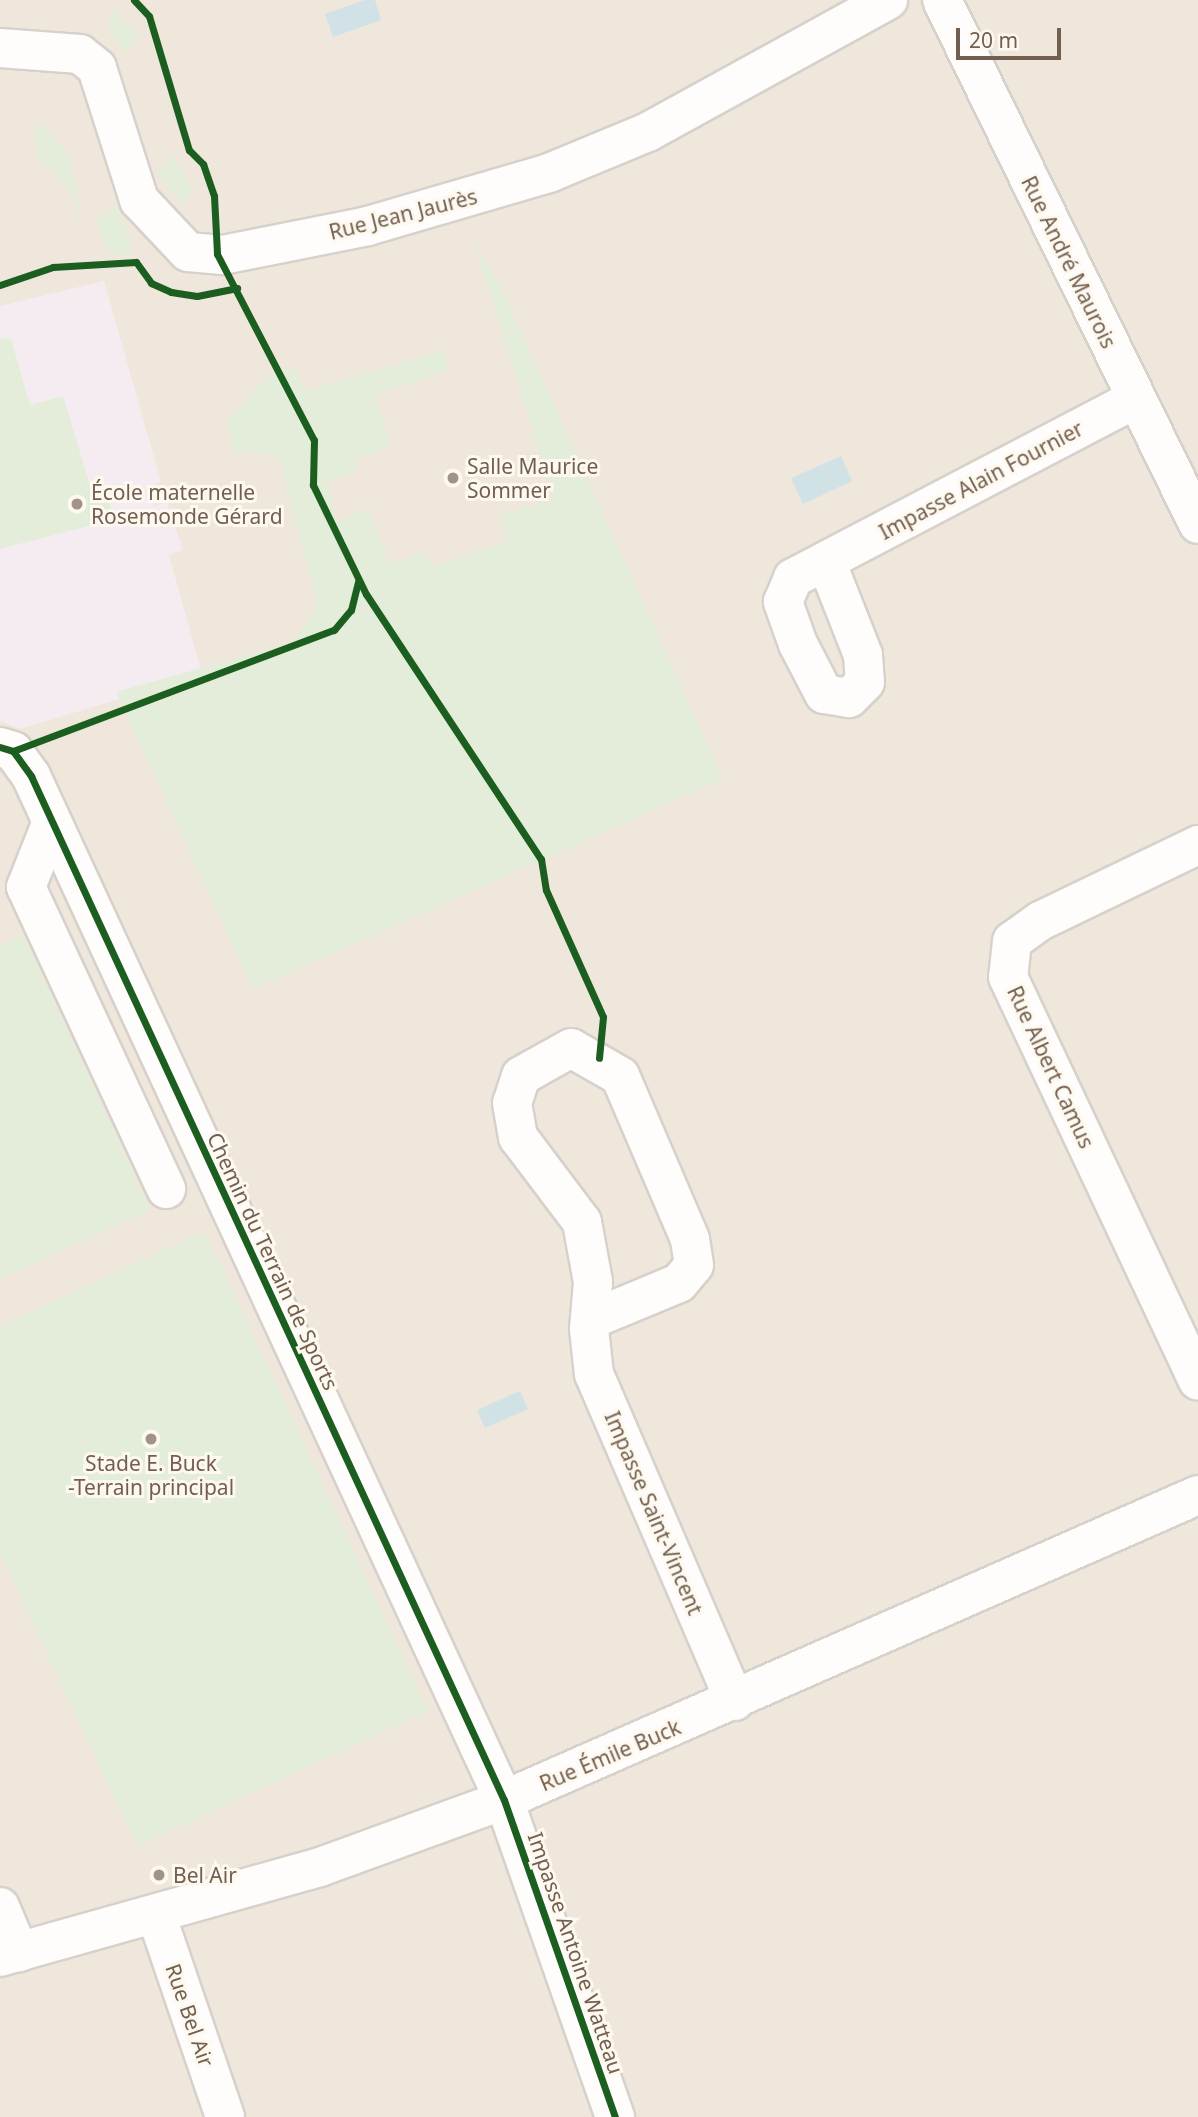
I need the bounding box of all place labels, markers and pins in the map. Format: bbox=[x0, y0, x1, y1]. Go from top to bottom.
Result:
place label: Salle Maurice Sommer bbox=[467, 453, 598, 503]
marker: Salle Maurice Sommer bbox=[445, 470, 461, 486]
place label: École maternelle Rosemonde Gérard bbox=[91, 479, 283, 529]
marker: École maternelle Rosemonde Gérard bbox=[69, 496, 85, 512]
marker: Stade E. Buck -Terrain principal bbox=[143, 1431, 159, 1447]
place label: Stade E. Buck -Terrain principal bbox=[68, 1450, 234, 1500]
place label: Bel Air bbox=[173, 1862, 237, 1888]
marker: Bel Air bbox=[151, 1867, 167, 1883]

